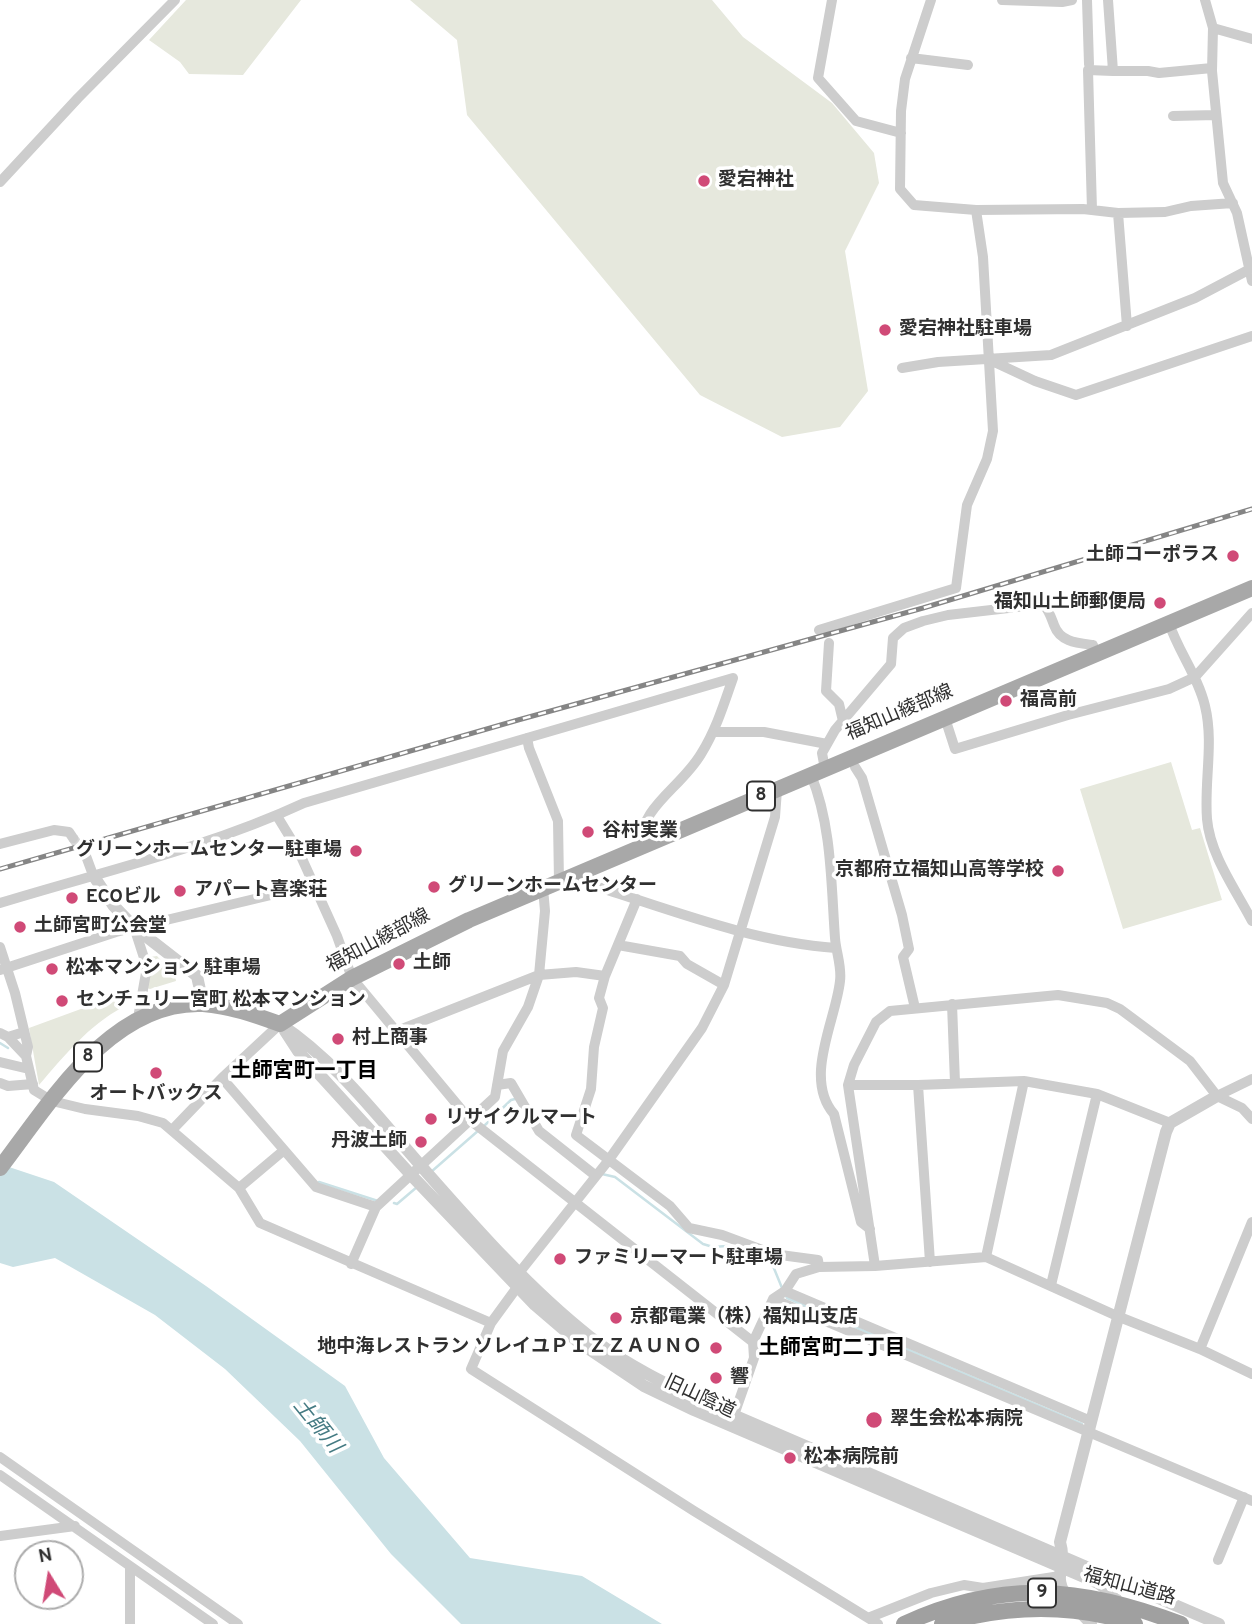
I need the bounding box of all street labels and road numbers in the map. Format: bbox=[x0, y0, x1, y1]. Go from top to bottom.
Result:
street label: 福知山綾部線 bbox=[843, 681, 957, 747]
road number: 8 bbox=[747, 782, 775, 810]
street label: 福知山綾部線 bbox=[323, 905, 435, 979]
road number: 8 bbox=[74, 1042, 102, 1072]
street label: 旧山陰道 bbox=[660, 1372, 738, 1424]
street label: 福知山道路 bbox=[1080, 1565, 1178, 1611]
road number: 9 bbox=[1028, 1578, 1056, 1608]

